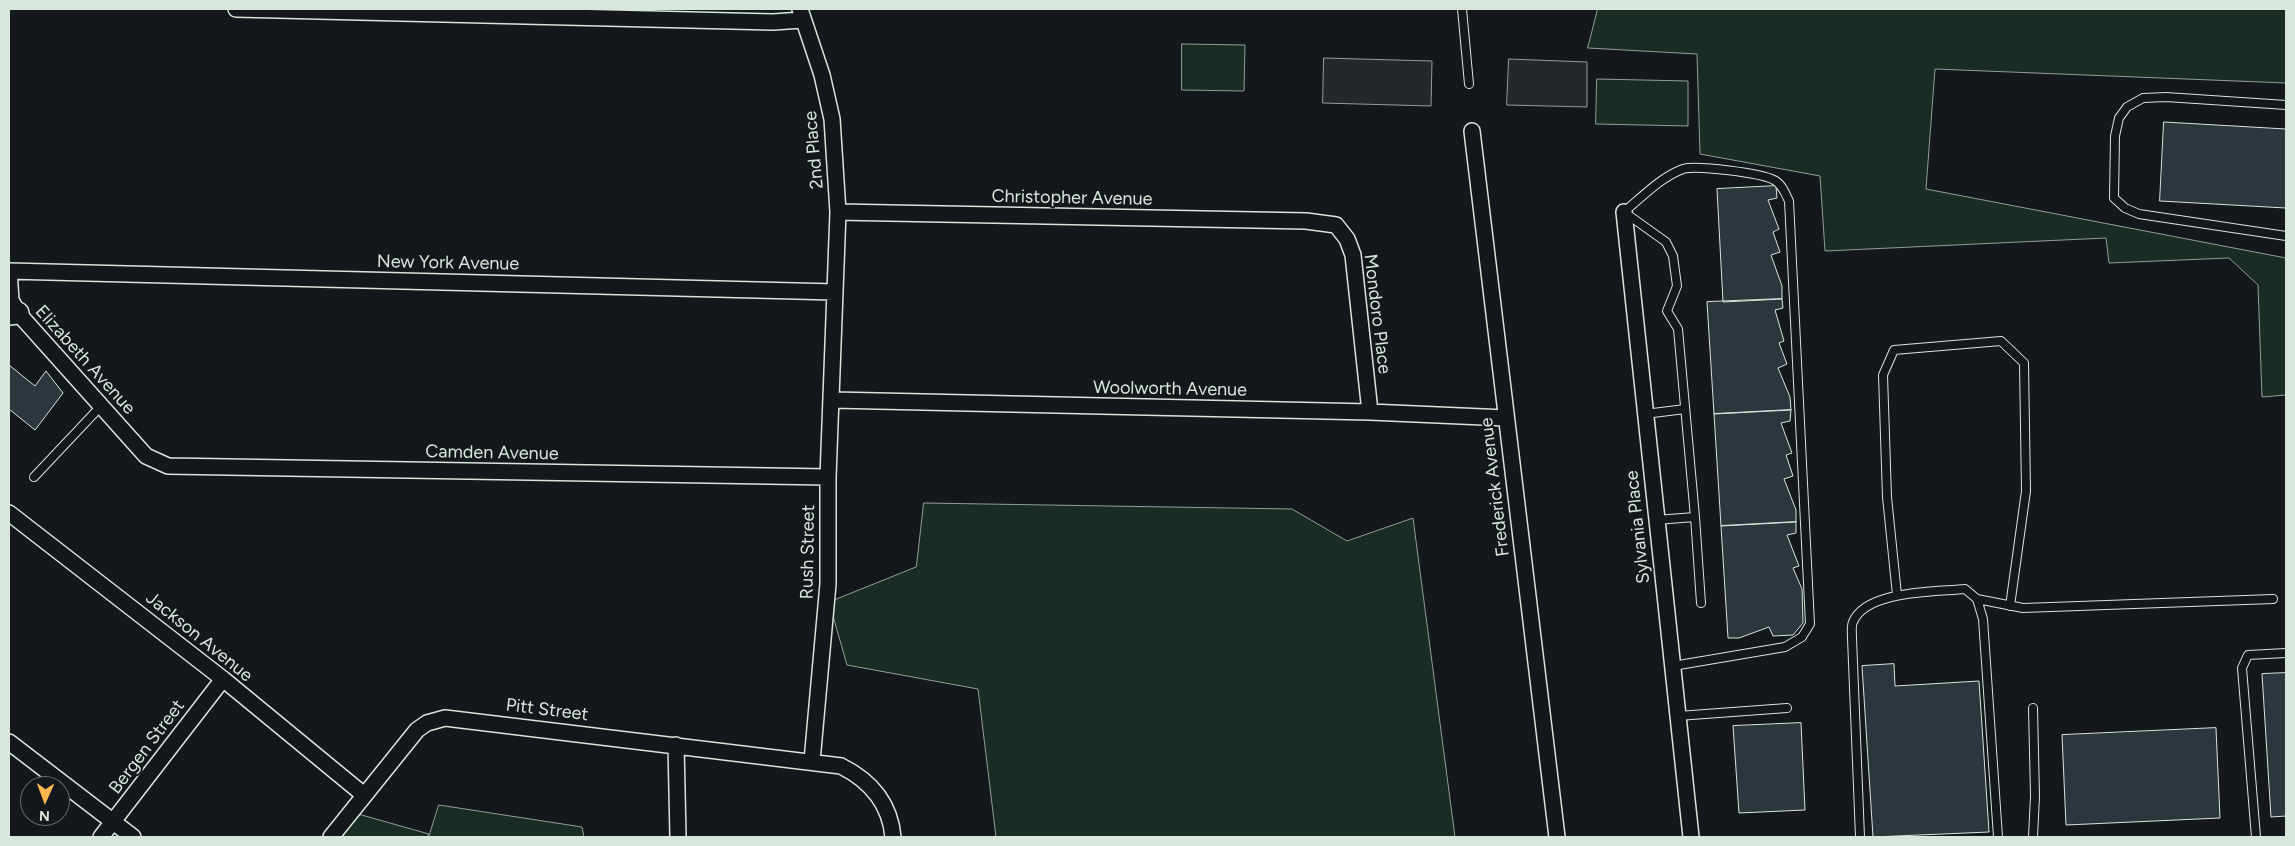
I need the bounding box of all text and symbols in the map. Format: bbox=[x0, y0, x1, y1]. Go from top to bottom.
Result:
street label: 2nd Place bbox=[800, 110, 828, 190]
street label: Christopher Avenue bbox=[991, 186, 1153, 210]
street label: New York Avenue bbox=[377, 251, 519, 275]
street label: Mondoro Place bbox=[1359, 253, 1395, 375]
street label: Elizabeth Avenue bbox=[30, 301, 140, 419]
street label: Woolworth Avenue bbox=[1093, 377, 1247, 401]
street label: Frederick Avenue bbox=[1476, 416, 1514, 558]
street label: Camden Avenue bbox=[425, 441, 559, 465]
street label: Sylvania Place bbox=[1621, 469, 1655, 585]
street label: Rush Street bbox=[796, 505, 820, 599]
street label: Jackson Avenue bbox=[141, 587, 257, 687]
street label: Pitt Street bbox=[504, 694, 590, 726]
street label: Bergen Street bbox=[105, 696, 189, 798]
north arrow bbox=[20, 776, 70, 826]
text: N bbox=[39, 807, 50, 824]

